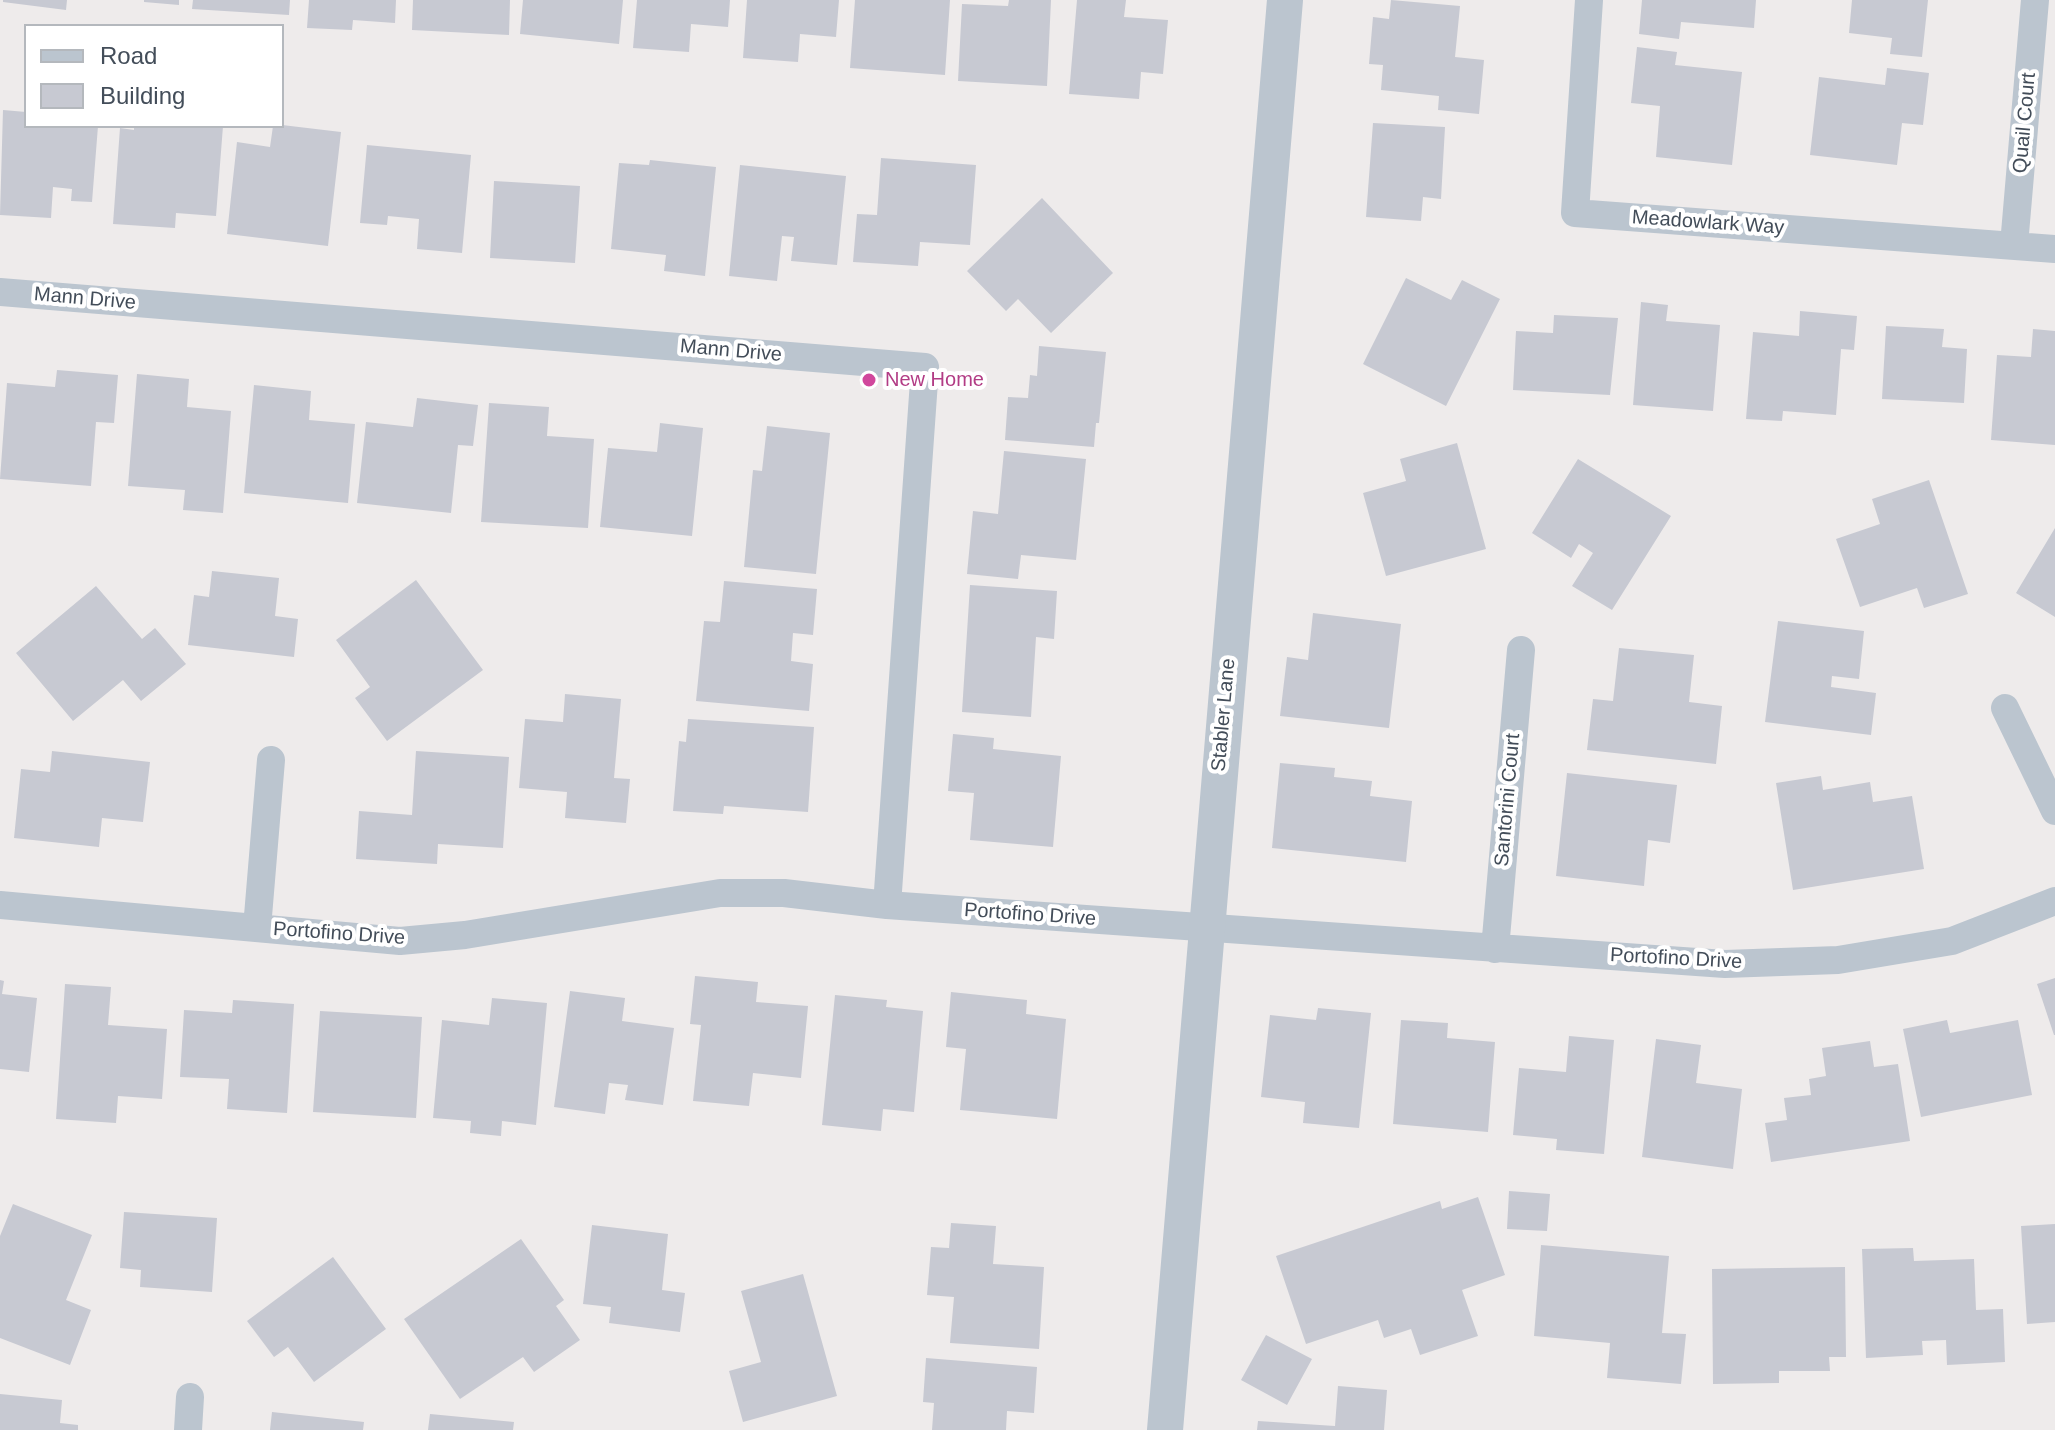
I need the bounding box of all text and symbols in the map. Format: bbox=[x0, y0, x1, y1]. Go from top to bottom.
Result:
legend bbox=[24, 24, 284, 128]
text: Road bbox=[100, 42, 157, 69]
street label: Quail Court bbox=[2009, 72, 2041, 174]
text: Building bbox=[100, 82, 185, 109]
street label: Meadowlark Way bbox=[1631, 206, 1785, 240]
street label: Mann Drive bbox=[33, 283, 137, 315]
street label: Mann Drive bbox=[679, 335, 783, 367]
place label: New Home bbox=[885, 368, 984, 392]
marker: New Home bbox=[860, 371, 878, 389]
street label: Stabler Lane bbox=[1207, 657, 1241, 773]
street label: Santorini Court bbox=[1490, 733, 1526, 867]
street label: Portofino Drive bbox=[963, 898, 1097, 932]
street label: Portofino Drive bbox=[272, 917, 406, 951]
street label: Portofino Drive bbox=[1609, 944, 1743, 974]

